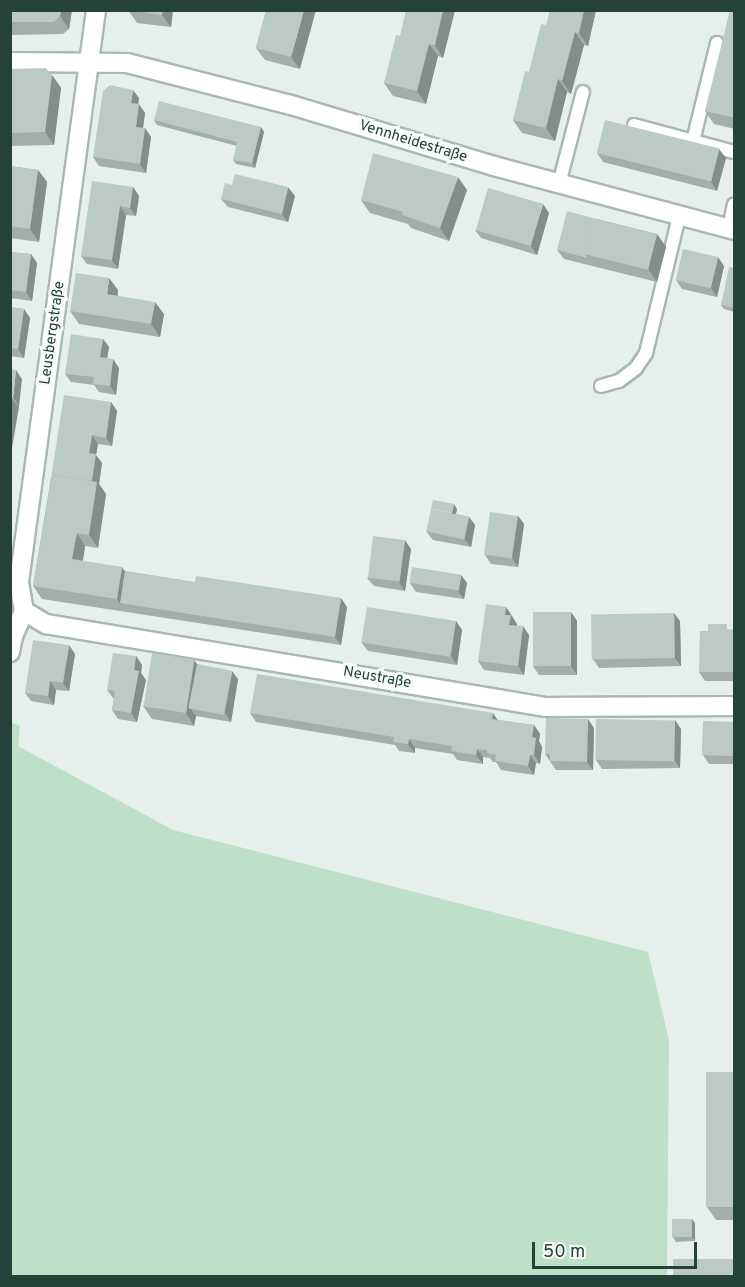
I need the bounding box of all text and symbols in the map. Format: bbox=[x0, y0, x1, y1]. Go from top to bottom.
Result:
street label: Vennheidestraße bbox=[357, 117, 469, 167]
street label: Leusbergstraße bbox=[37, 280, 69, 386]
street label: Neustraße bbox=[342, 663, 412, 693]
scale bar bbox=[535, 1230, 700, 1268]
text: 50 m bbox=[543, 1241, 585, 1264]

